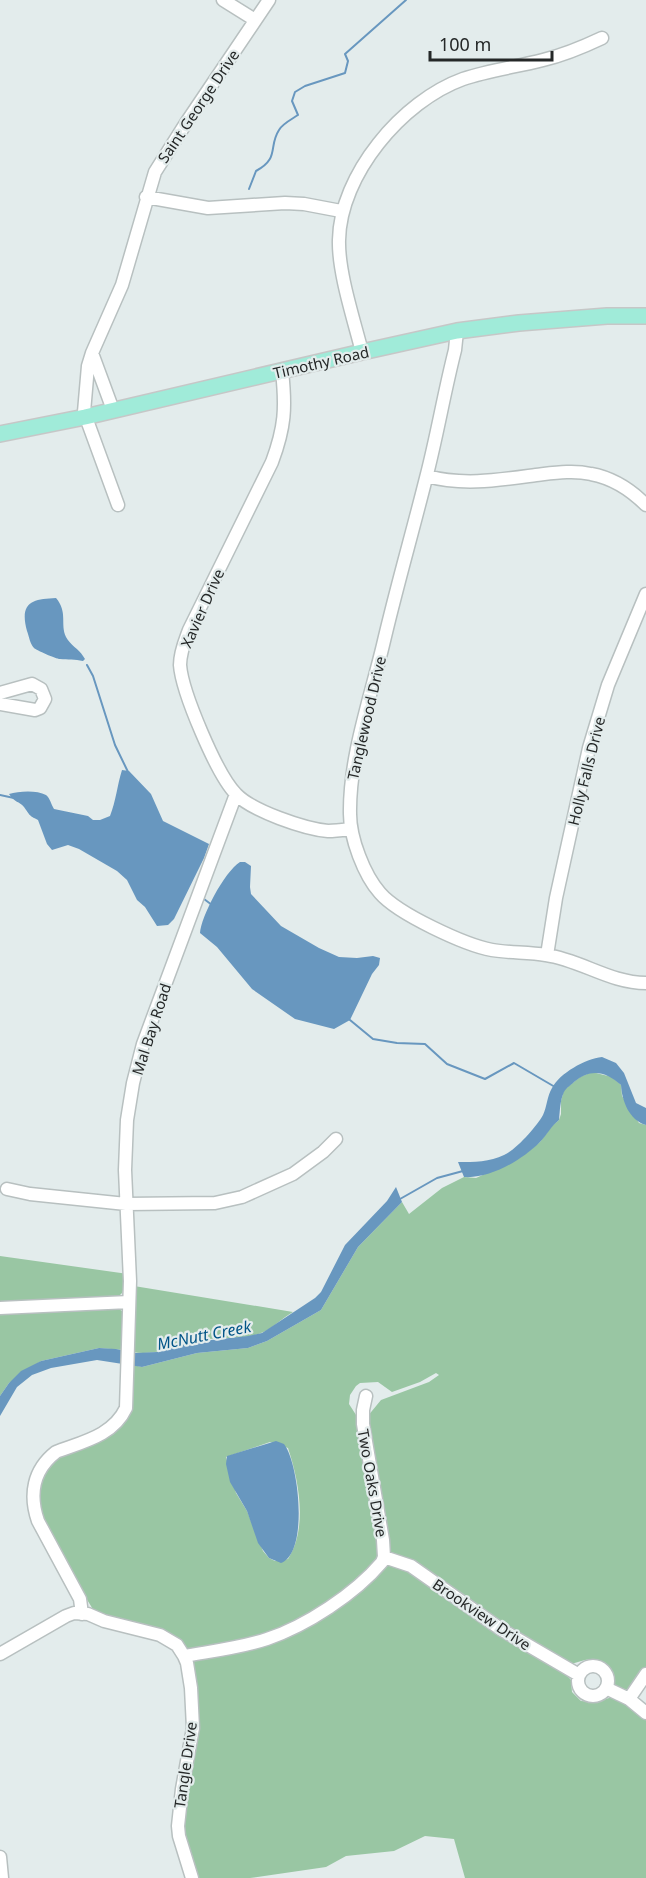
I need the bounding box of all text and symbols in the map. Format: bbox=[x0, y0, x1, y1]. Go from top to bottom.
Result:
scale bar bbox=[430, 24, 552, 62]
text: 100 m bbox=[439, 32, 491, 56]
street label: Saint George Drive bbox=[153, 46, 243, 166]
street label: Timothy Road bbox=[271, 341, 371, 383]
street label: Xavier Drive bbox=[176, 565, 228, 651]
street label: Tanglewood Drive bbox=[342, 654, 390, 782]
street label: Holly Falls Drive bbox=[563, 714, 609, 828]
street label: Mal Bay Road bbox=[127, 980, 175, 1078]
water label: McNutt Creek bbox=[155, 1315, 254, 1355]
street label: Two Oaks Drive bbox=[354, 1428, 392, 1538]
street label: Brookview Drive bbox=[429, 1574, 535, 1654]
street label: Tangle Drive bbox=[169, 1720, 201, 1810]

